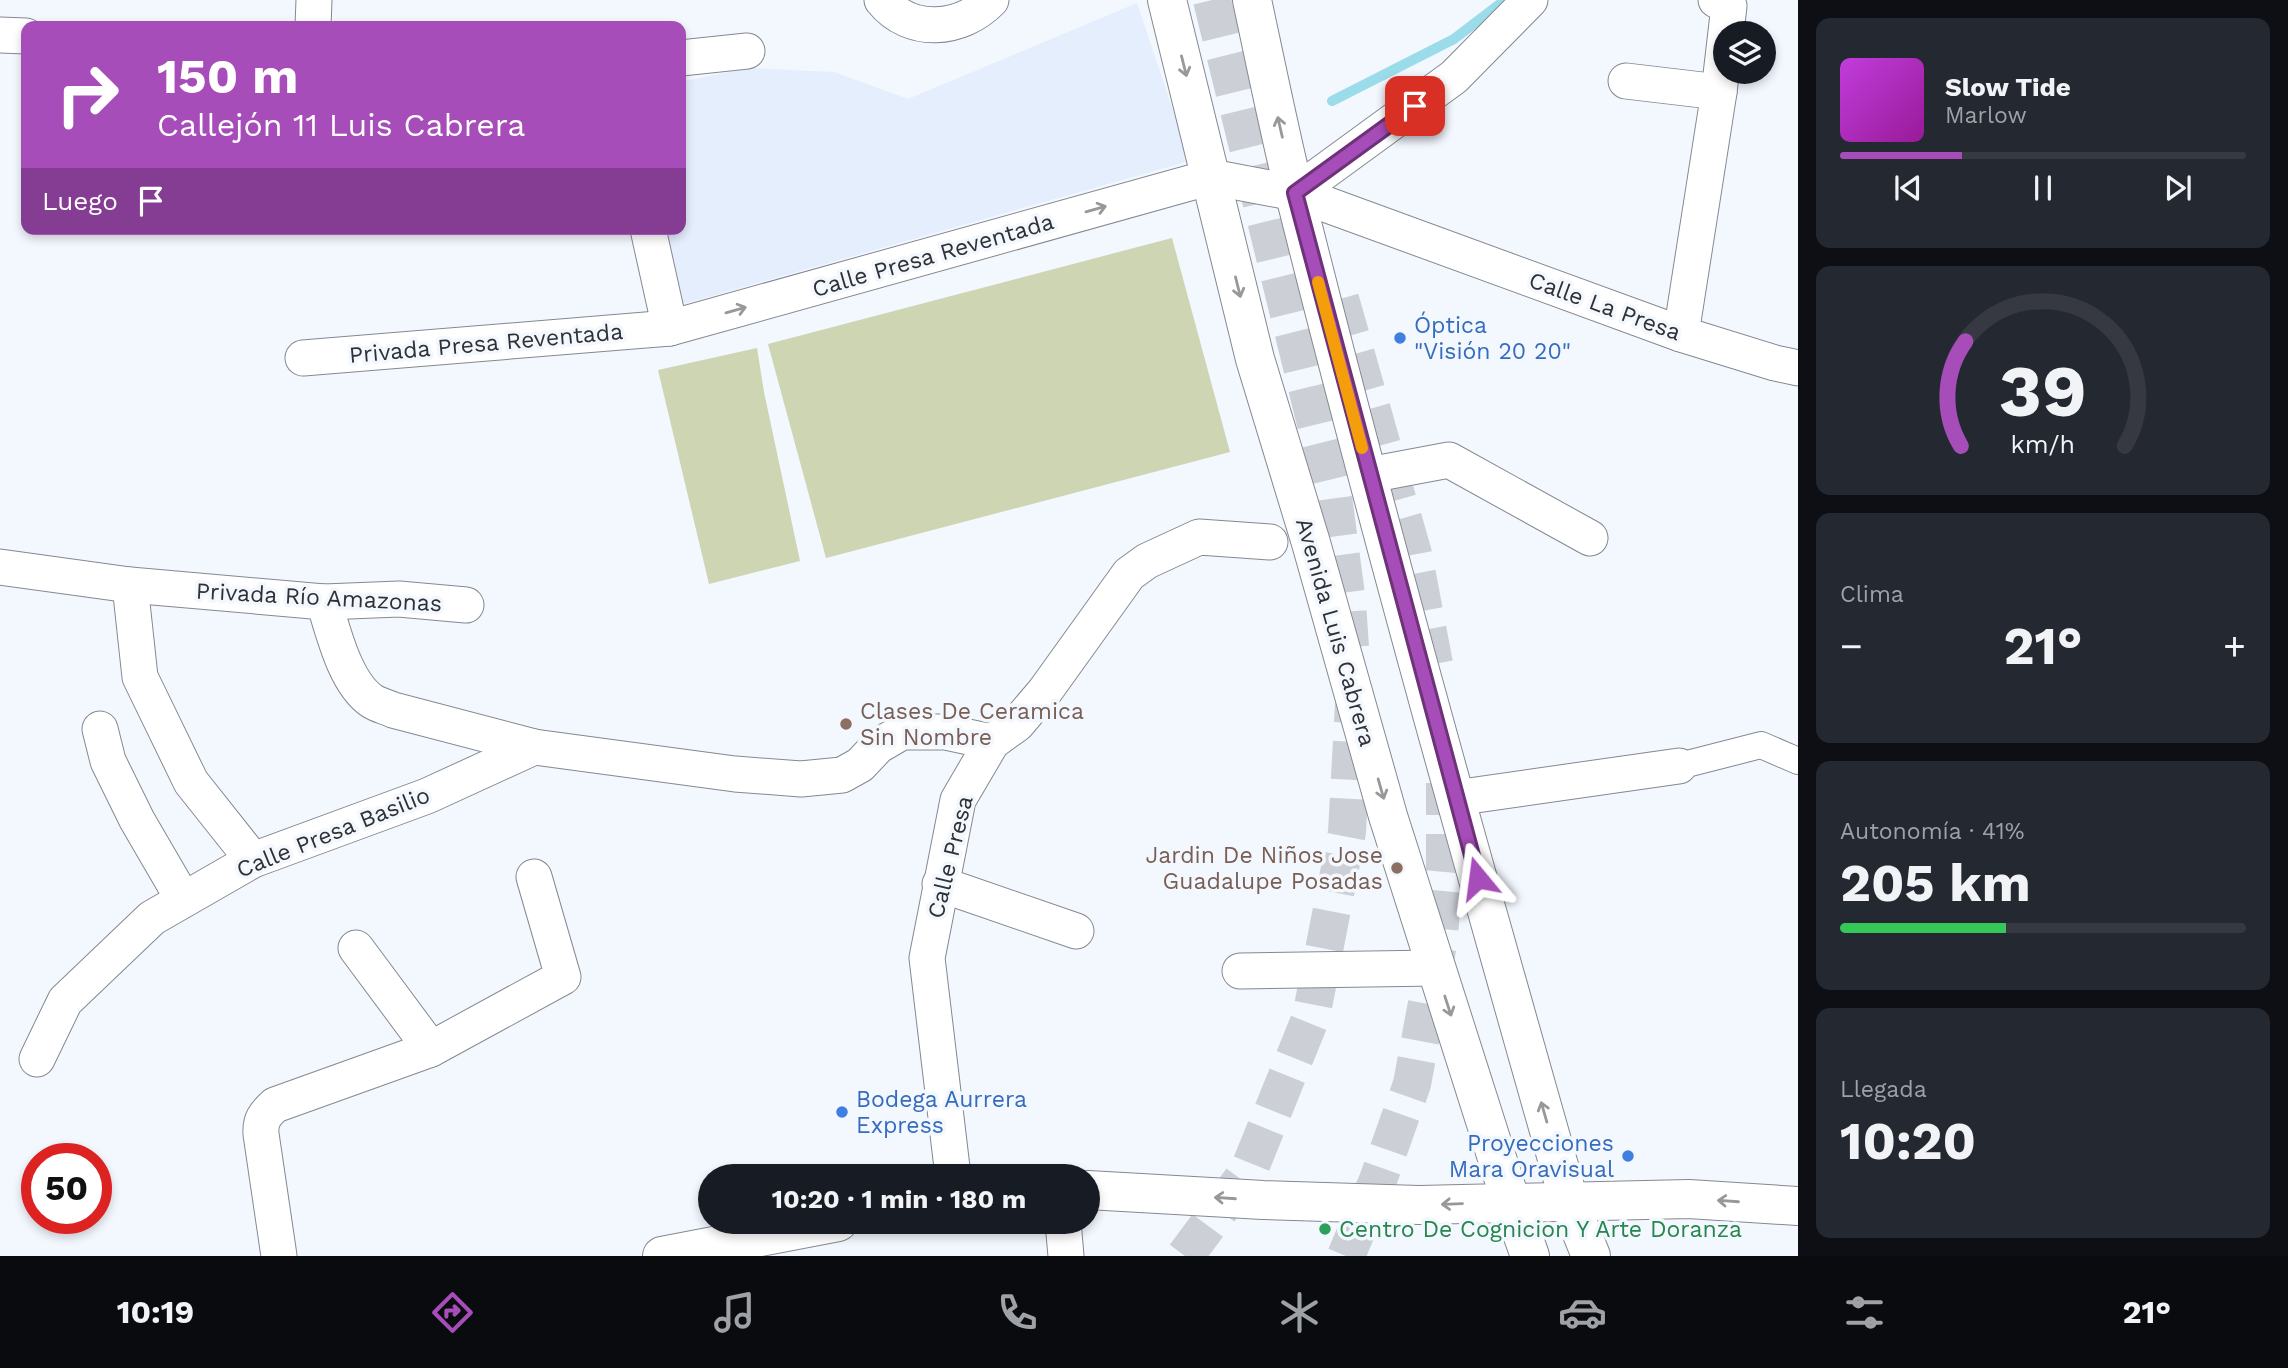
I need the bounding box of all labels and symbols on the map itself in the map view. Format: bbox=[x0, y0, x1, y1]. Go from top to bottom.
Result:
one-way arrow bbox=[1178, 54, 1191, 77]
pin bbox=[1385, 76, 1445, 136]
one-way arrow bbox=[1273, 116, 1286, 139]
one-way arrow bbox=[1085, 202, 1107, 215]
street label: Calle Presa Reventada bbox=[809, 208, 1057, 303]
street label: Calle La Presa bbox=[1525, 267, 1684, 346]
one-way arrow bbox=[1231, 275, 1245, 298]
one-way arrow bbox=[724, 303, 746, 316]
place label: Óptica "Visión 20 20" bbox=[1414, 311, 1571, 365]
street label: Privada Presa Reventada bbox=[348, 318, 624, 369]
marker: Óptica "Visión 20 20" bbox=[1392, 330, 1408, 346]
street label: Avenida Luis Cabrera bbox=[1290, 515, 1381, 749]
street label: Privada Río Amazonas bbox=[195, 578, 443, 617]
place label: Clases De Ceramica Sin Nombre bbox=[860, 698, 1084, 751]
marker: Clases De Ceramica Sin Nombre bbox=[838, 716, 854, 732]
one-way arrow bbox=[1375, 777, 1388, 799]
street label: Calle Presa Basilio bbox=[233, 781, 434, 884]
street label: Calle Presa bbox=[922, 793, 979, 921]
position arrow bbox=[1441, 841, 1515, 915]
place label: Jardin De Niños Jose Guadalupe Posadas bbox=[1146, 842, 1383, 895]
marker: Jardin De Niños Jose Guadalupe Posadas bbox=[1389, 860, 1405, 876]
one-way arrow bbox=[1442, 995, 1455, 1017]
place label: Bodega Aurrera Express bbox=[856, 1086, 1027, 1139]
one-way arrow bbox=[1537, 1101, 1550, 1123]
marker: Bodega Aurrera Express bbox=[834, 1104, 850, 1120]
place label: Proyecciones Mara Oravisual bbox=[1449, 1130, 1614, 1183]
speed limit sign: 50 bbox=[21, 1143, 112, 1234]
marker: Proyecciones Mara Oravisual bbox=[1620, 1148, 1636, 1164]
one-way arrow bbox=[1214, 1191, 1237, 1204]
one-way arrow bbox=[1717, 1195, 1740, 1208]
one-way arrow bbox=[1441, 1197, 1464, 1211]
place label: Centro De Cognicion Y Arte Doranza bbox=[1339, 1216, 1742, 1243]
marker: Centro De Cognicion Y Arte Doranza bbox=[1317, 1221, 1333, 1237]

